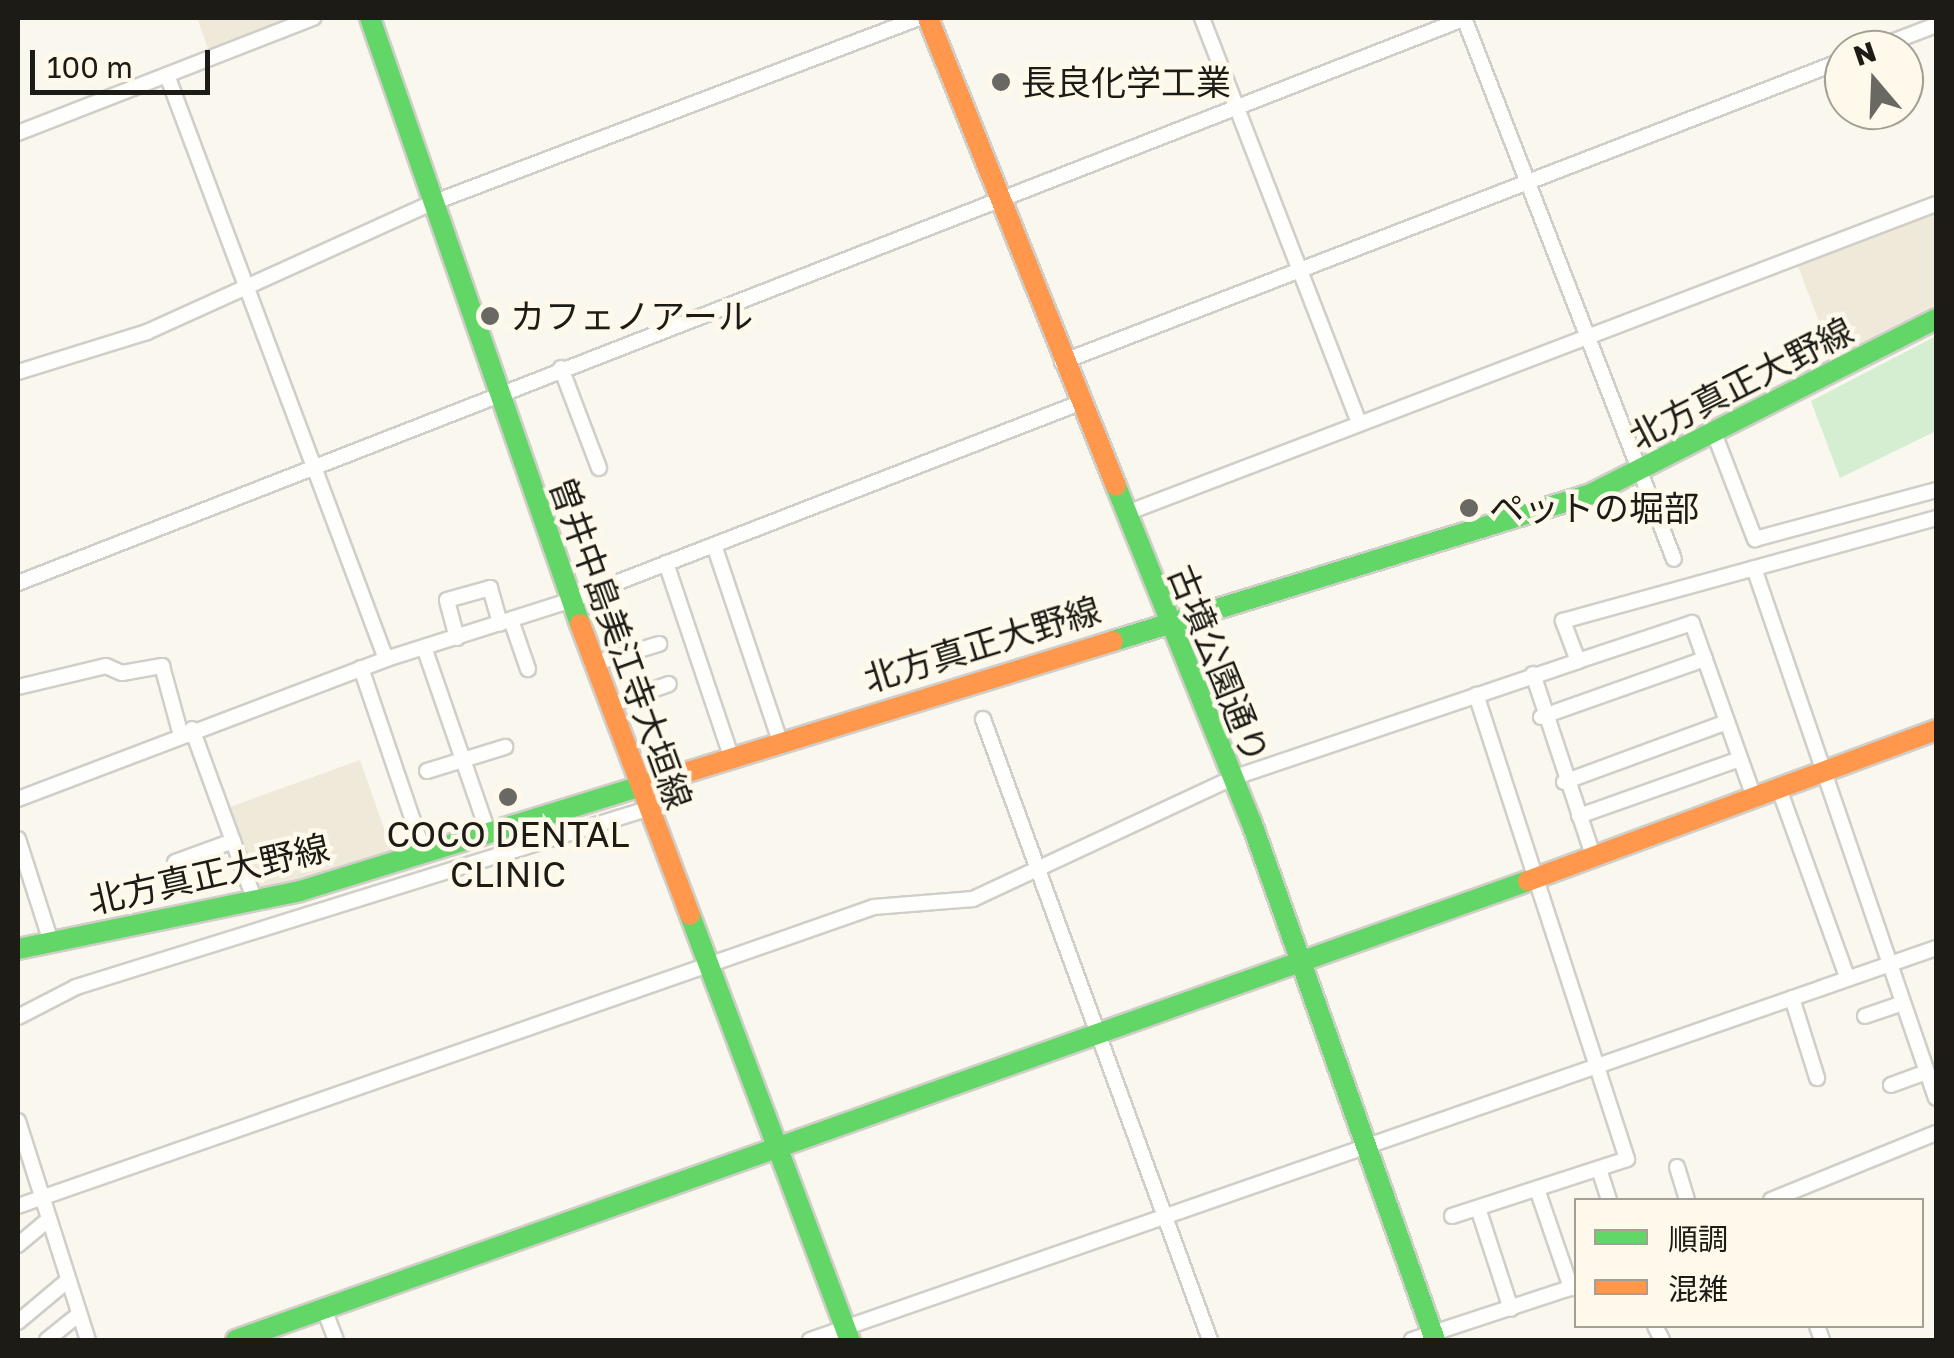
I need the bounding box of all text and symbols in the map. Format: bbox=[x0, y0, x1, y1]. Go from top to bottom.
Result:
scale bar bbox=[35, 30, 215, 92]
north arrow bbox=[1824, 30, 1924, 130]
text: N bbox=[1849, 34, 1880, 72]
text: 100 m bbox=[47, 49, 133, 85]
place label: 長良化学工業 bbox=[1021, 61, 1231, 103]
marker: 長良化学工業 bbox=[990, 71, 1012, 93]
place label: カフェノアール bbox=[510, 295, 753, 337]
marker: カフェノアール bbox=[479, 305, 501, 327]
street label: 北方真正大野線 bbox=[1622, 309, 1860, 457]
street label: 曽井中島美江寺大垣線 bbox=[541, 471, 701, 815]
place label: ペットの堀部 bbox=[1489, 487, 1699, 529]
marker: ペットの堀部 bbox=[1458, 497, 1480, 519]
street label: 古墳公園通り bbox=[1160, 559, 1278, 769]
street label: 北方真正大野線 bbox=[859, 588, 1105, 700]
marker: COCO DENTAL CLINIC bbox=[497, 786, 519, 808]
place label: COCO DENTAL CLINIC bbox=[387, 813, 629, 895]
street label: 北方真正大野線 bbox=[85, 826, 333, 922]
legend bbox=[1574, 1198, 1924, 1328]
text: 順調 bbox=[1668, 1221, 1728, 1257]
text: 混雑 bbox=[1668, 1271, 1728, 1307]

